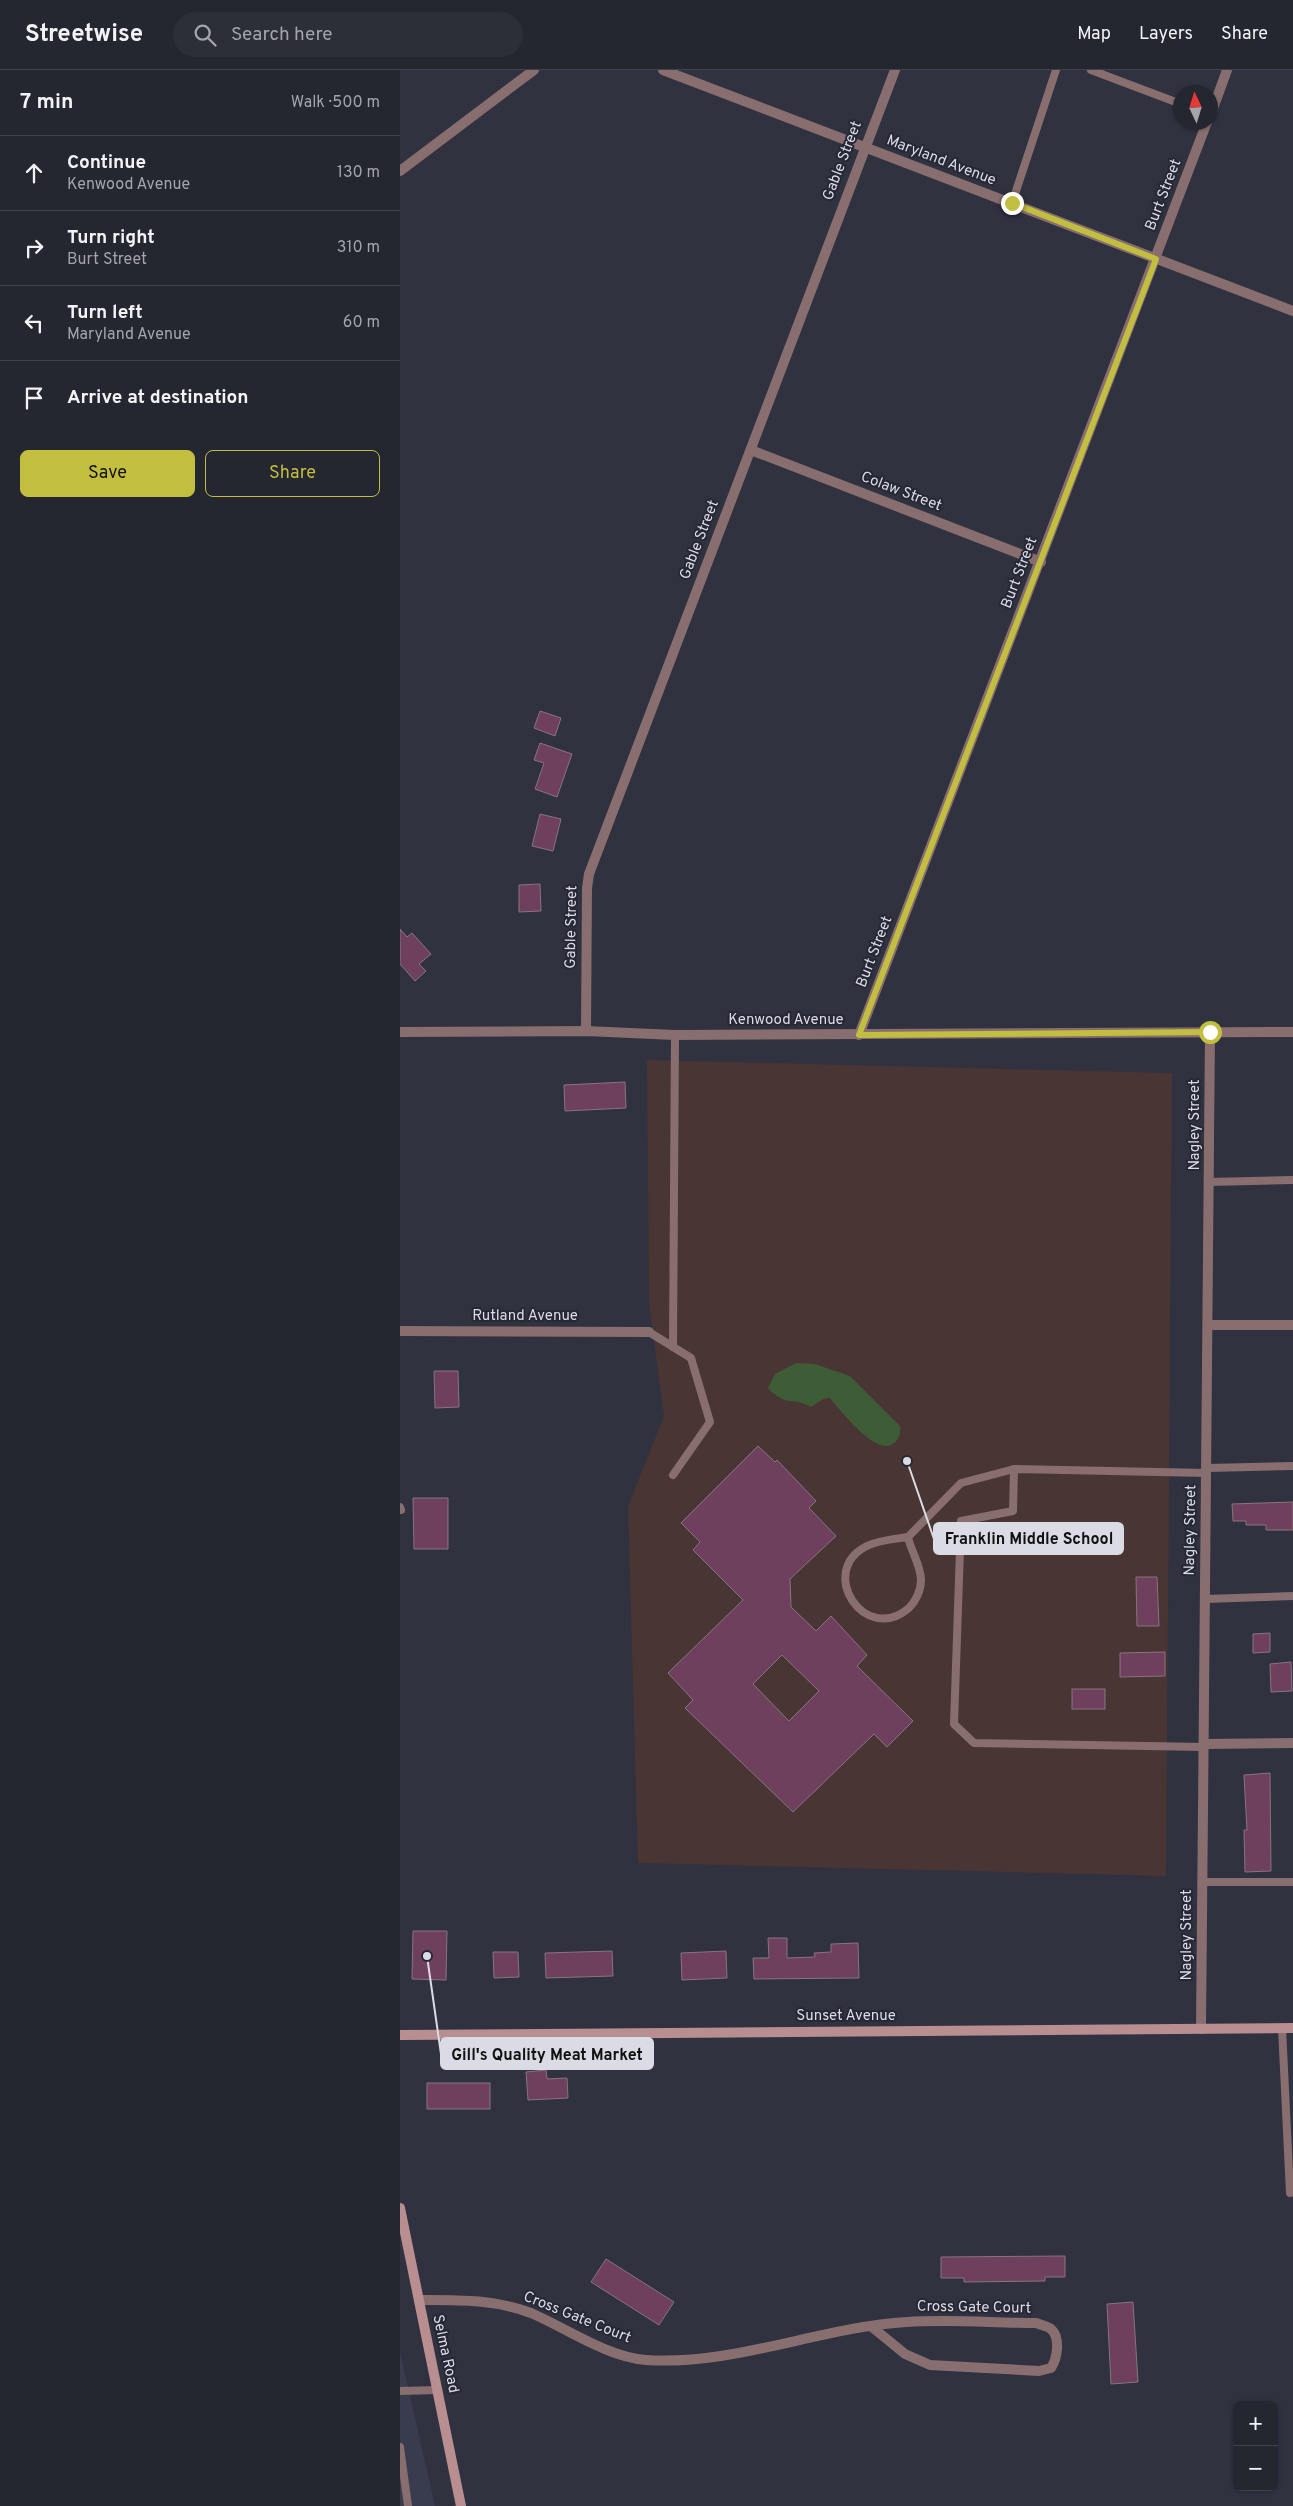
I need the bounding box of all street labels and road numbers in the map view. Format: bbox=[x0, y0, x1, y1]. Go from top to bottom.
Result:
street label: Gable Street bbox=[819, 119, 867, 203]
street label: Maryland Avenue bbox=[884, 131, 998, 191]
street label: Burt Street bbox=[1142, 157, 1186, 233]
street label: Colaw Street bbox=[858, 468, 944, 516]
street label: Gable Street bbox=[676, 498, 724, 582]
street label: Burt Street bbox=[998, 535, 1042, 611]
street label: Gable Street bbox=[562, 885, 582, 969]
street label: Burt Street bbox=[853, 914, 897, 990]
street label: Kenwood Avenue bbox=[728, 1011, 844, 1030]
street label: Nagley Street bbox=[1186, 1079, 1205, 1171]
street label: Rutland Avenue bbox=[472, 1307, 578, 1326]
street label: Nagley Street bbox=[1181, 1484, 1201, 1576]
street label: Nagley Street bbox=[1178, 1889, 1197, 1981]
street label: Sunset Avenue bbox=[796, 2007, 896, 2026]
street label: Cross Gate Court bbox=[520, 2288, 634, 2348]
street label: Cross Gate Court bbox=[917, 2298, 1031, 2318]
street label: Selma Road bbox=[427, 2313, 463, 2395]

